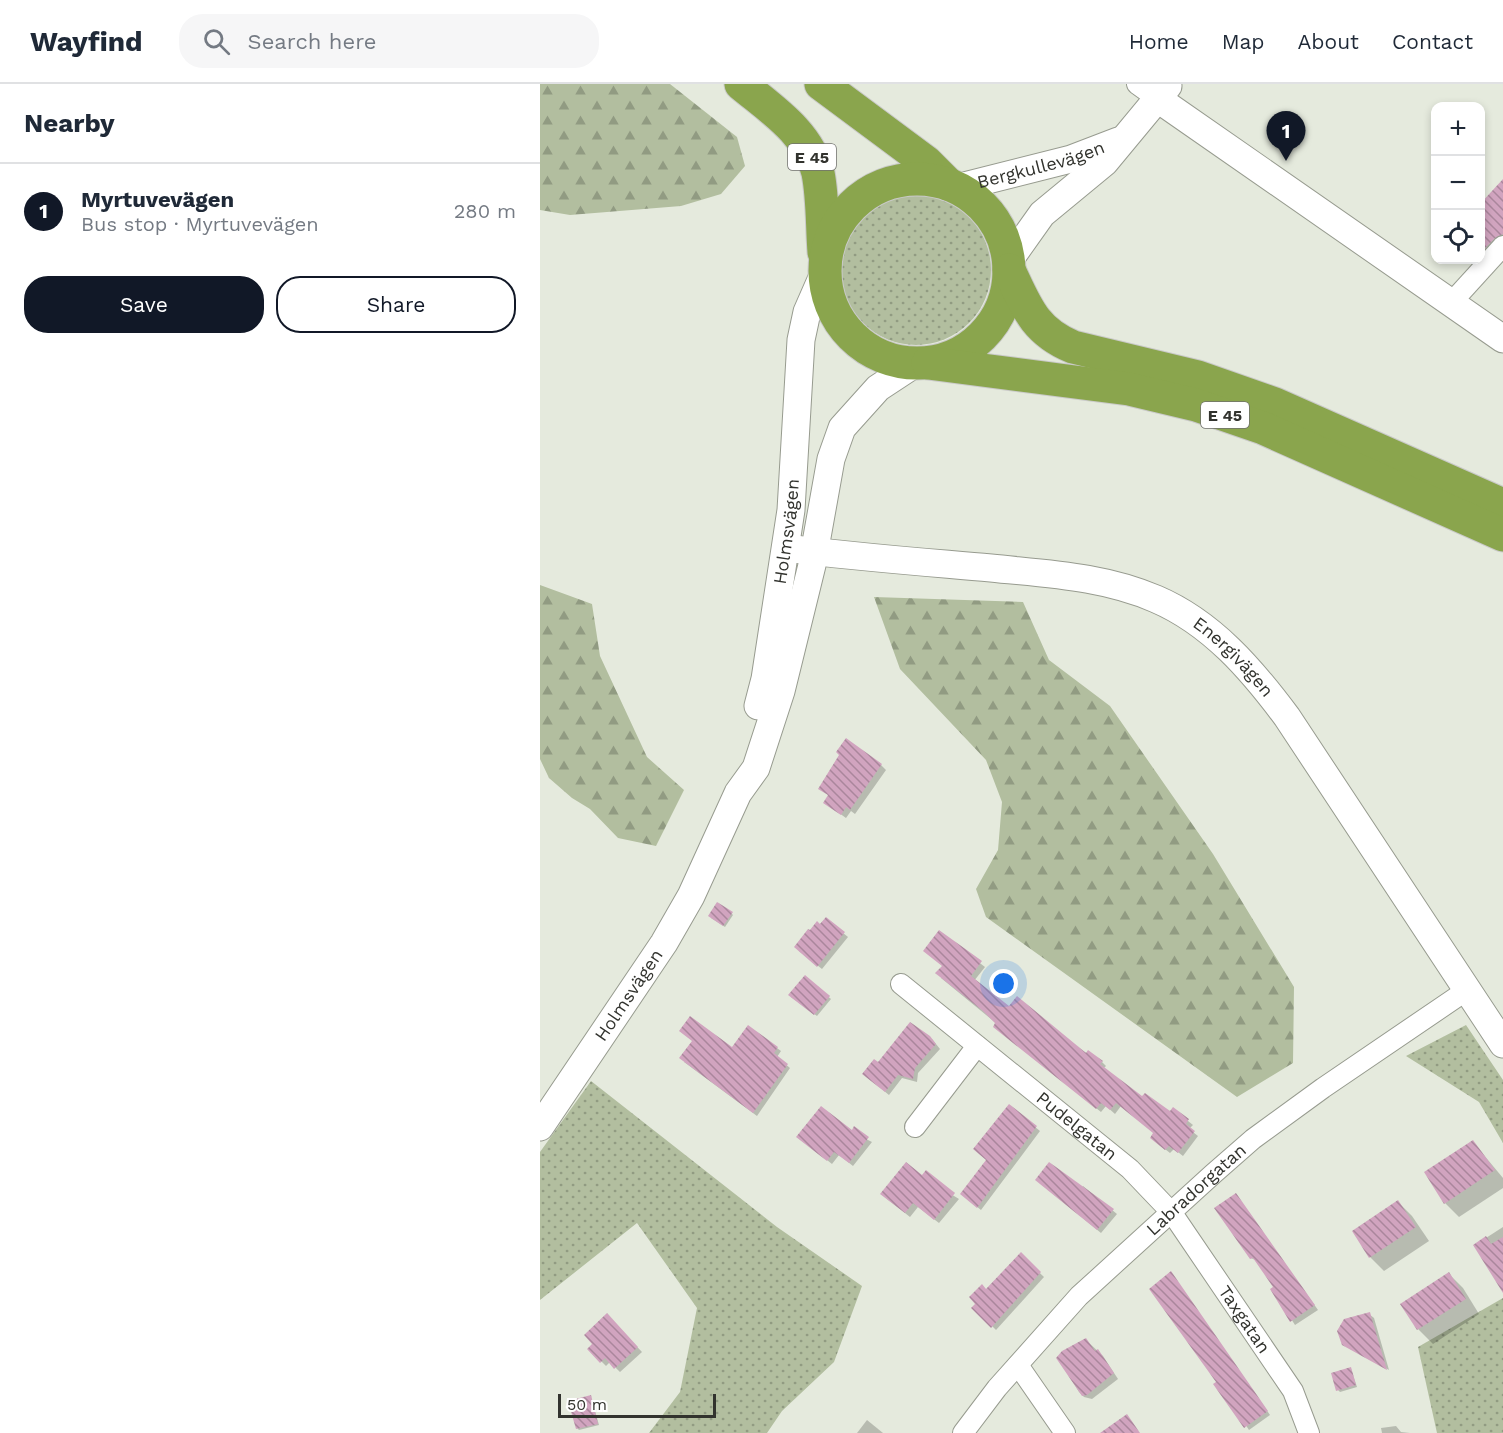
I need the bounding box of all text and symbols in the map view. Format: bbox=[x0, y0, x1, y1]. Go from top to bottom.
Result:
search box bbox=[179, 14, 599, 68]
text: Wayfind bbox=[30, 25, 143, 58]
icon: search bbox=[200, 25, 233, 58]
text: Search here bbox=[248, 29, 377, 54]
text: Home bbox=[1129, 29, 1189, 54]
text: Map bbox=[1222, 29, 1265, 54]
text: About bbox=[1298, 29, 1359, 54]
text: Contact bbox=[1392, 29, 1473, 54]
map controls bbox=[1431, 102, 1485, 264]
button: + bbox=[1431, 102, 1485, 156]
text: Nearby bbox=[24, 108, 115, 138]
pin: 1 bbox=[1266, 112, 1306, 161]
street label: Bergkullevägen bbox=[975, 136, 1107, 192]
road number: E 45 bbox=[788, 144, 836, 170]
button: − bbox=[1431, 156, 1485, 210]
text: Myrtuvevägen bbox=[81, 187, 234, 212]
text: 1 bbox=[39, 199, 48, 223]
text: 280 m bbox=[454, 199, 516, 223]
button: locate bbox=[1431, 210, 1485, 264]
text: Bus stop · Myrtuvevägen bbox=[81, 212, 319, 236]
button: Save bbox=[24, 276, 264, 333]
button: Share bbox=[276, 276, 516, 333]
road number: E 45 bbox=[1201, 402, 1249, 428]
street label: Holmsvägen bbox=[769, 478, 803, 586]
street label: Energivägen bbox=[1189, 612, 1278, 701]
street label: Holmsvägen bbox=[590, 945, 667, 1045]
your location bbox=[989, 969, 1018, 998]
street label: Pudelgatan bbox=[1033, 1087, 1122, 1164]
street label: Labradorgatan bbox=[1142, 1139, 1250, 1239]
street label: Taxgatan bbox=[1214, 1281, 1275, 1357]
scale bar bbox=[558, 1391, 716, 1418]
text: 50 m bbox=[567, 1395, 607, 1414]

